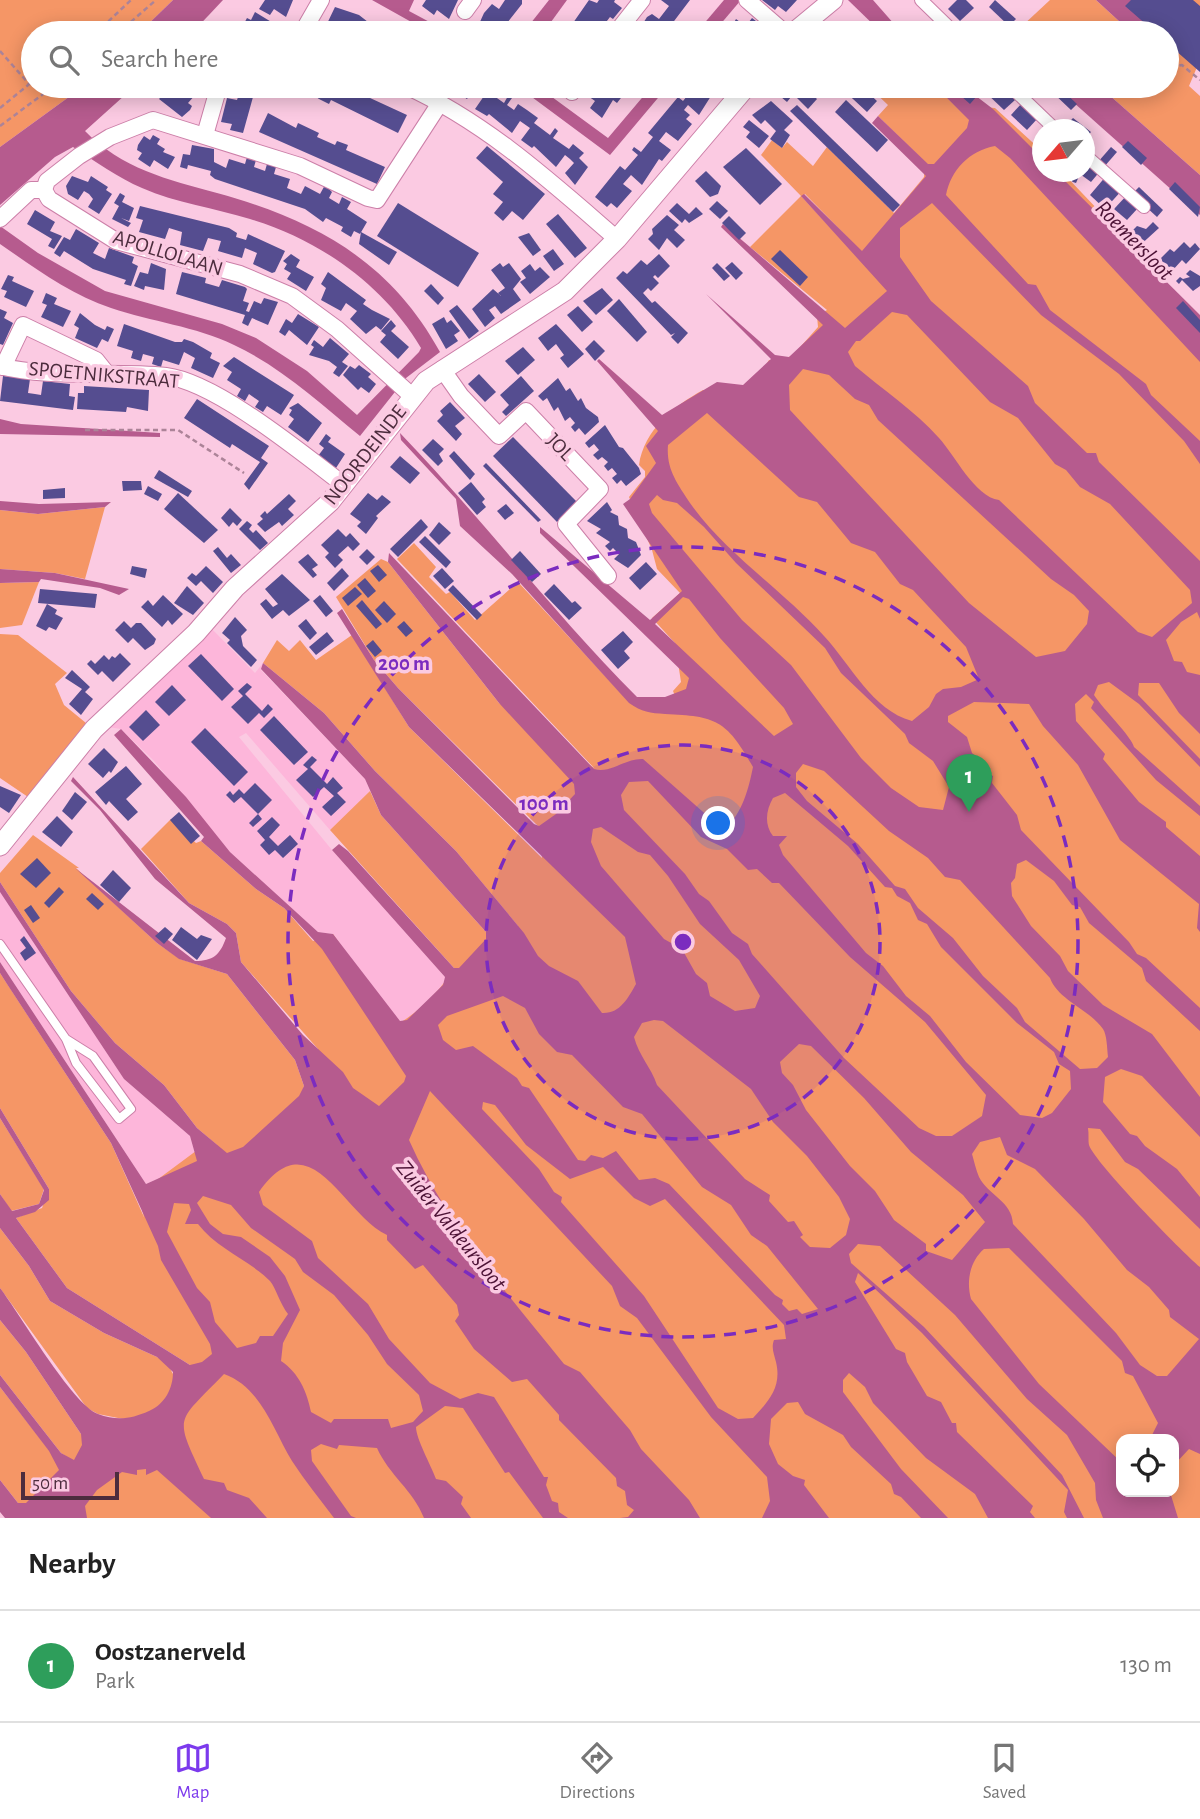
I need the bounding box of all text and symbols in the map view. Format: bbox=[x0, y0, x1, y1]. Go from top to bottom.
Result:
search box bbox=[21, 21, 1179, 98]
icon: search bbox=[45, 41, 83, 79]
text: Search here bbox=[101, 46, 219, 72]
north arrow bbox=[1032, 119, 1095, 182]
water label: Roemersloot bbox=[1090, 196, 1178, 286]
street label: APOLLOLAAN bbox=[111, 226, 225, 280]
street label: SPOETNIKSTRAAT bbox=[28, 358, 180, 392]
street label: NOORDEINDE bbox=[320, 401, 410, 509]
street label: JOL bbox=[543, 430, 578, 465]
text: 200 m bbox=[378, 653, 430, 674]
pin: 1 bbox=[946, 754, 992, 812]
text: 100 m bbox=[519, 793, 569, 814]
your location bbox=[701, 806, 735, 840]
centre of rings bbox=[671, 930, 695, 954]
water label: Zuider Valdeursloot bbox=[392, 1157, 511, 1296]
map controls bbox=[1116, 1434, 1179, 1497]
button: locate bbox=[1116, 1434, 1179, 1497]
scale bar bbox=[21, 1469, 119, 1501]
text: 50 m bbox=[32, 1474, 68, 1493]
text: Nearby bbox=[28, 1549, 116, 1579]
text: Oostzanerveld bbox=[95, 1639, 246, 1665]
text: 1 bbox=[47, 1654, 55, 1677]
text: 130 m bbox=[1120, 1654, 1172, 1677]
text: Park bbox=[95, 1670, 135, 1693]
tab: Map bbox=[174, 1739, 212, 1804]
tab: Directions bbox=[559, 1739, 635, 1804]
tab: Saved bbox=[983, 1739, 1026, 1804]

